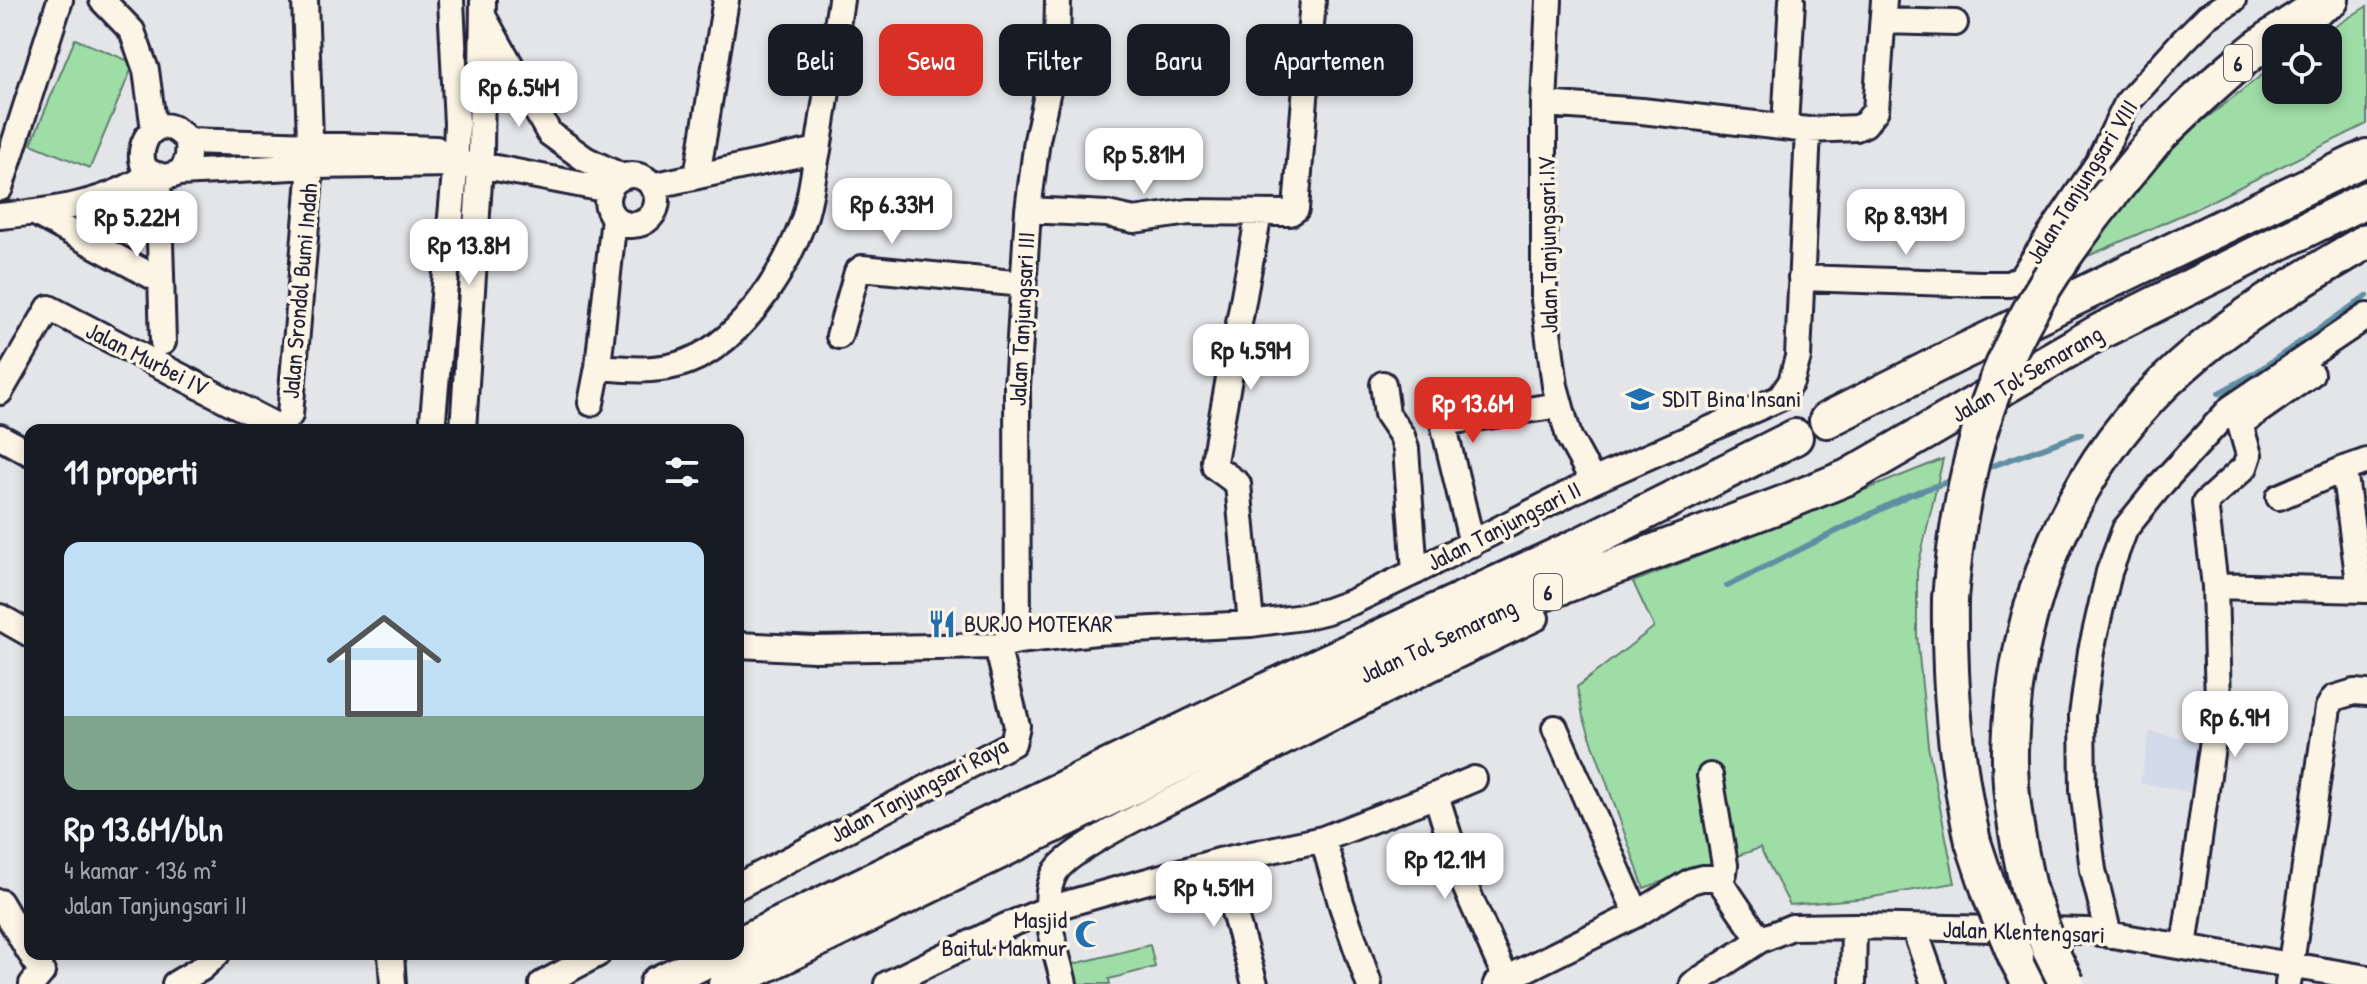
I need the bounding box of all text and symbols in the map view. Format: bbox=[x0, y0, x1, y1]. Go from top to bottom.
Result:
chip: Beli bbox=[768, 24, 863, 96]
chip: Sewa bbox=[879, 24, 983, 96]
chip: Filter bbox=[999, 24, 1111, 96]
chip: Baru bbox=[1127, 24, 1230, 96]
chip: Apartemen bbox=[1246, 24, 1413, 96]
map controls bbox=[2262, 24, 2342, 104]
button: locate bbox=[2262, 24, 2342, 104]
road number: 6 bbox=[2224, 45, 2252, 81]
pin: Rp 6.54M bbox=[436, 61, 602, 129]
text: Rp 6.54M bbox=[478, 69, 560, 104]
street label: Jalan Tanjungsari VIII bbox=[2018, 93, 2145, 270]
pin: Rp 5.81M bbox=[1061, 128, 1227, 196]
text: Rp 5.81M bbox=[1103, 136, 1185, 171]
street label: Jalan Tanjungsari IV bbox=[1529, 156, 1565, 334]
pin: Rp 6.33M bbox=[809, 178, 975, 246]
street label: Jalan Srondol Bumi Indah bbox=[274, 182, 324, 400]
text: Rp 6.33M bbox=[850, 186, 934, 221]
pin: Rp 8.93M bbox=[1823, 189, 1989, 257]
pin: Rp 5.22M bbox=[54, 191, 220, 259]
text: Rp 8.93M bbox=[1865, 197, 1947, 232]
text: Rp 5.22M bbox=[94, 199, 180, 234]
pin: Rp 13.8M bbox=[386, 219, 552, 287]
text: Rp 13.8M bbox=[428, 227, 510, 262]
street label: Jalan Tanjungsari III bbox=[1000, 231, 1042, 407]
street label: Jalan Murbei IV bbox=[81, 314, 214, 403]
street label: Jalan Tol Semarang bbox=[1945, 317, 2108, 429]
pin: Rp 4.59M bbox=[1168, 324, 1334, 392]
text: Rp 4.59M bbox=[1211, 332, 1291, 367]
pin: Rp 13.6M bbox=[1390, 377, 1556, 445]
place label: SDIT Bina Insani bbox=[1662, 382, 1802, 414]
school or university icon: SDIT Bina Insani bbox=[1625, 384, 1655, 414]
text: Rp 13.6M bbox=[1432, 385, 1514, 420]
text: 11 properti bbox=[64, 449, 198, 495]
icon: filters bbox=[660, 450, 704, 494]
street label: Jalan Tanjungsari II bbox=[1421, 473, 1586, 578]
road number: 6 bbox=[1534, 574, 1562, 610]
street label: Jalan Tol Semarang bbox=[1354, 590, 1521, 690]
icon: home bbox=[312, 594, 456, 738]
place label: BURJO MOTEKAR bbox=[964, 607, 1113, 639]
restaurant icon: BURJO MOTEKAR bbox=[927, 609, 957, 639]
pin: Rp 6.9M bbox=[2161, 691, 2309, 759]
text: Rp 6.9M bbox=[2200, 699, 2270, 734]
street label: Jalan Tanjungsari Raya bbox=[824, 729, 1013, 850]
text: Rp 13.6M/bln bbox=[64, 806, 223, 852]
pin: Rp 12.1M bbox=[1362, 833, 1528, 901]
text: Rp 12.1M bbox=[1405, 841, 1486, 876]
text: 4 kamar · 136 m² bbox=[64, 852, 217, 887]
pin: Rp 4.51M bbox=[1131, 861, 1297, 929]
text: Rp 4.51M bbox=[1174, 869, 1254, 904]
text: Jalan Tanjungsari II bbox=[64, 887, 247, 922]
place label: Masjid Baitul Makmur bbox=[941, 903, 1067, 963]
street label: Jalan Klentengsari bbox=[1942, 912, 2106, 950]
mosque icon: Masjid Baitul Makmur bbox=[1074, 919, 1104, 949]

